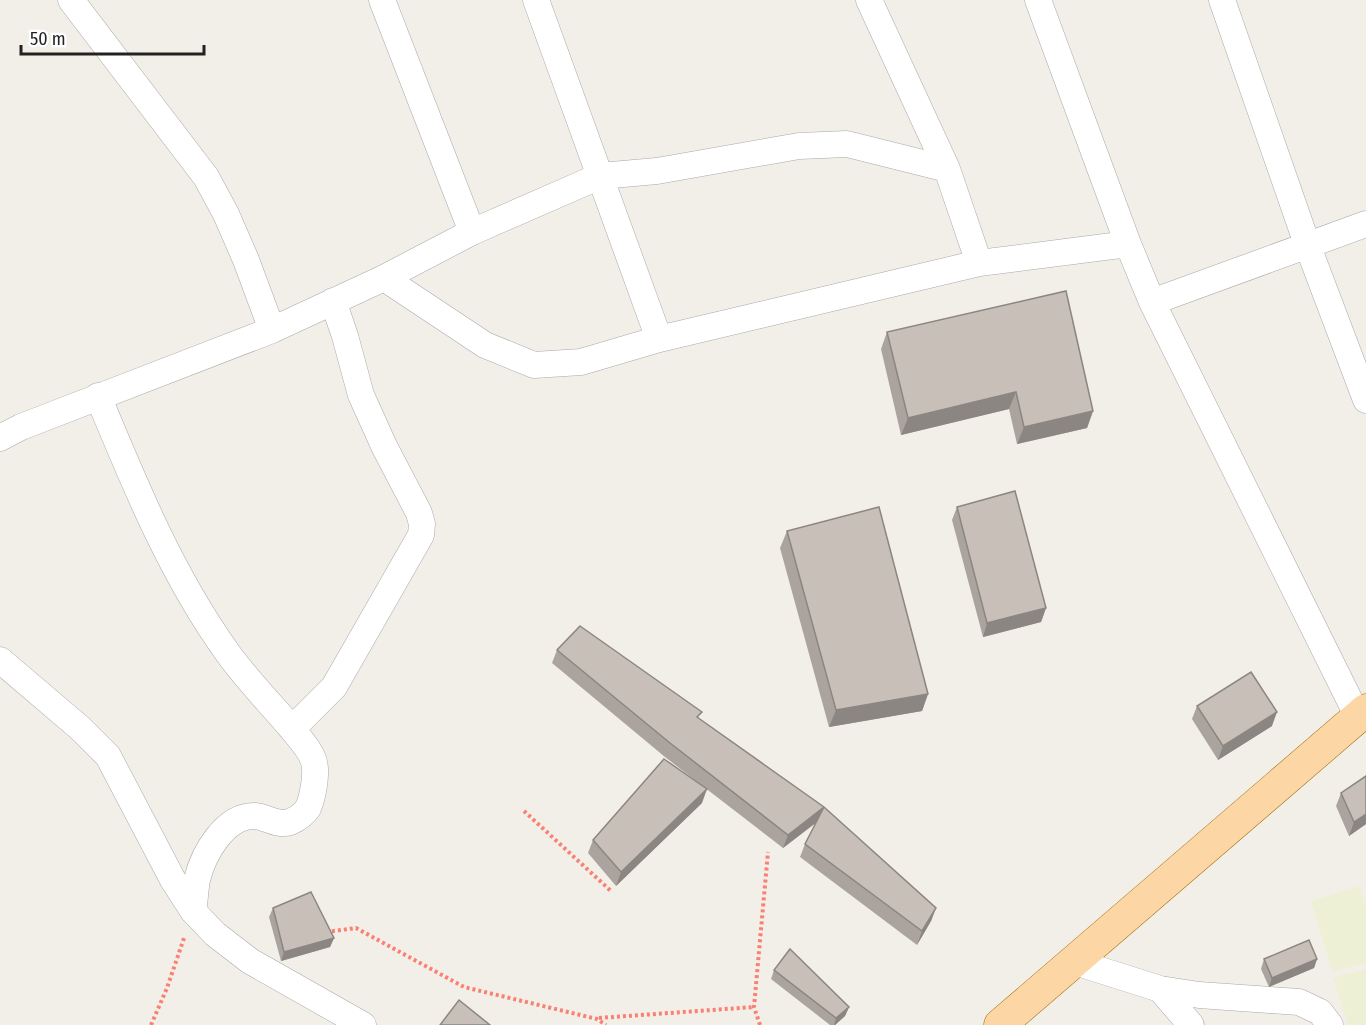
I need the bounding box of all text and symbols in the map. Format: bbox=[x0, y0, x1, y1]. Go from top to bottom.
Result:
scale bar bbox=[21, 18, 204, 56]
text: 50 m bbox=[30, 28, 66, 50]

